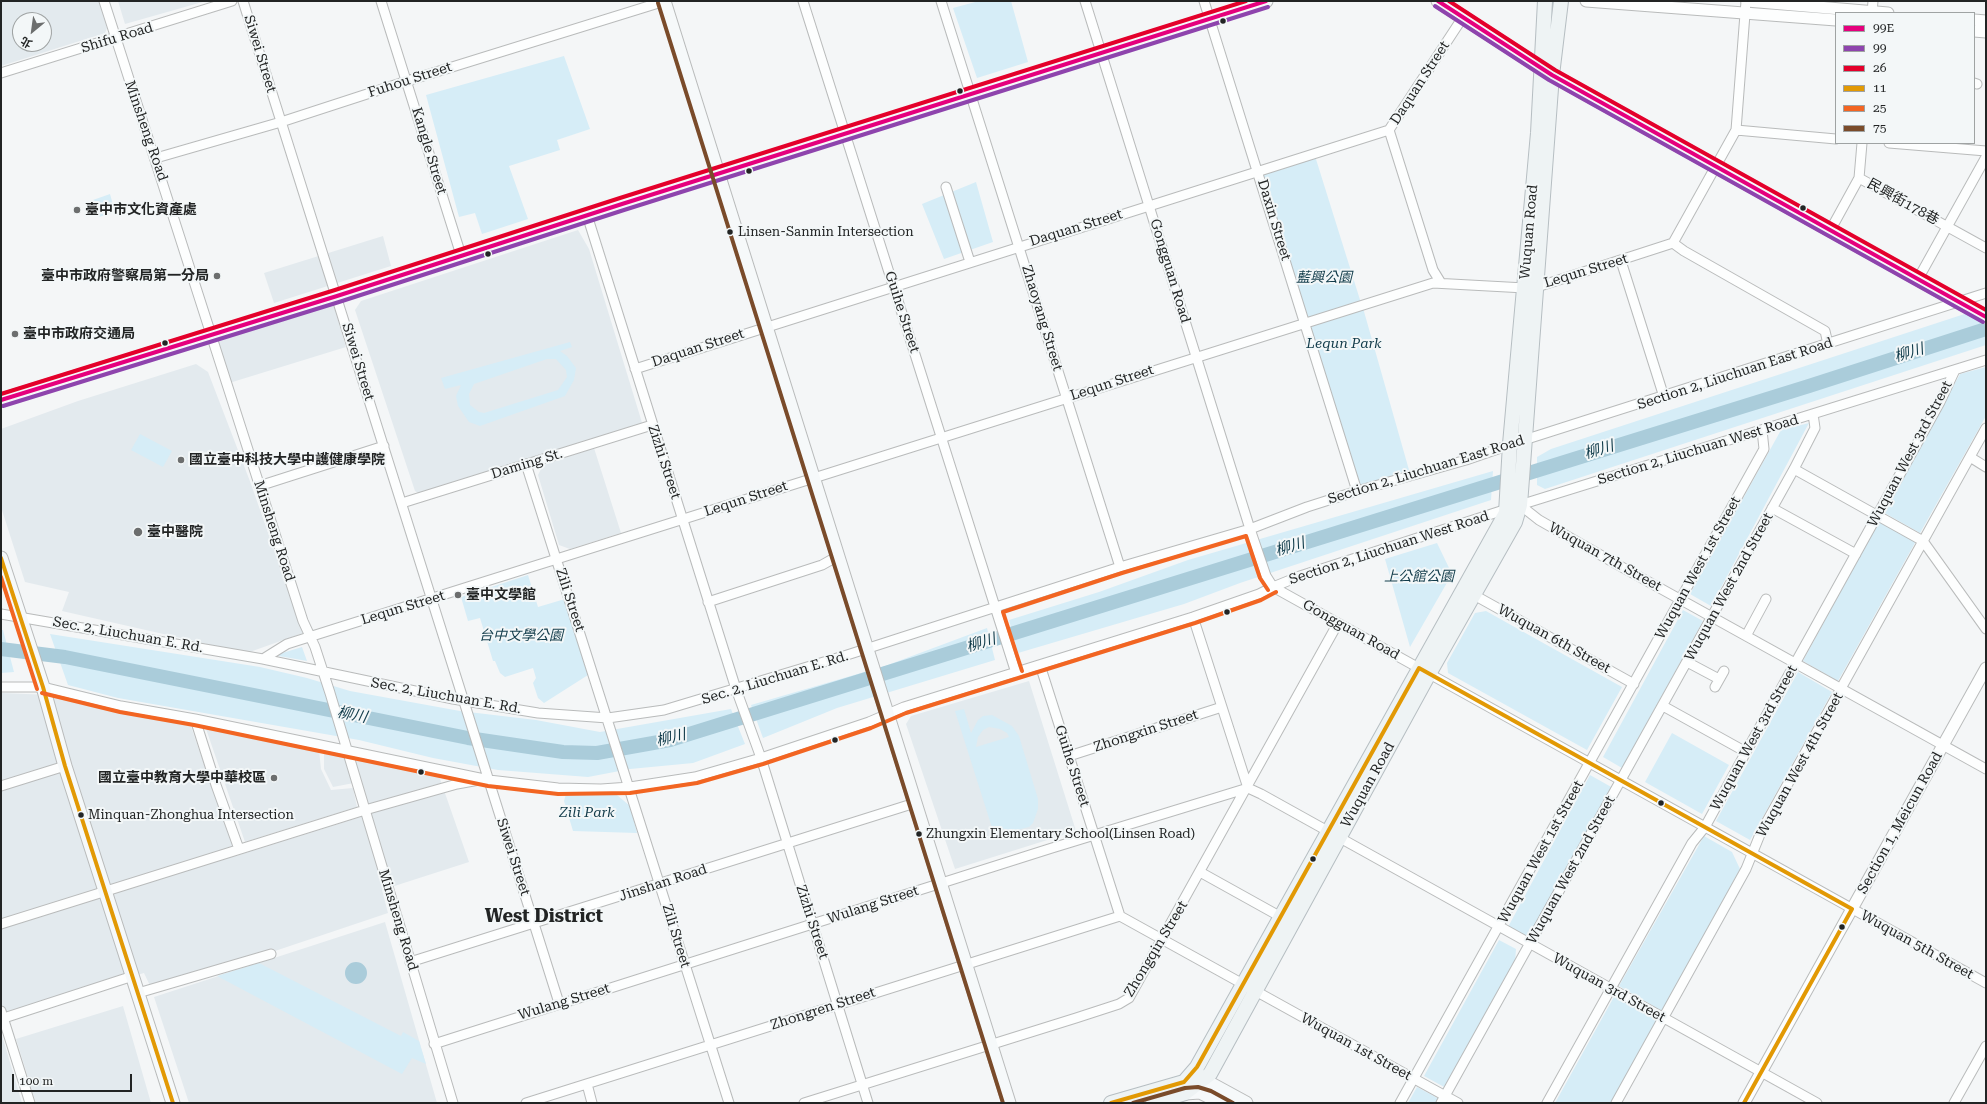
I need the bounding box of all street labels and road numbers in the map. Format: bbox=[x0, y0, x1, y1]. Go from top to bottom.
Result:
street label: Siwei Street bbox=[240, 13, 280, 95]
street label: Shifu Road bbox=[79, 19, 155, 57]
street label: Daquan Street bbox=[1387, 38, 1453, 128]
street label: Fuhou Street bbox=[366, 59, 454, 101]
street label: Minsheng Road bbox=[121, 79, 171, 183]
street label: Kangle Street bbox=[408, 105, 450, 197]
street label: 民興街178巷 bbox=[1864, 175, 1942, 229]
street label: Daxin Street bbox=[1254, 177, 1294, 263]
street label: Wuquan Road bbox=[1516, 184, 1542, 280]
street label: Daquan Street bbox=[1028, 206, 1124, 250]
street label: Gongguan Road bbox=[1146, 217, 1194, 325]
street label: Lequn Street bbox=[1542, 250, 1630, 292]
street label: Zhaoyang Street bbox=[1018, 263, 1066, 373]
street label: Guihe Street bbox=[881, 269, 923, 355]
street label: Siwei Street bbox=[338, 321, 378, 403]
street label: Daquan Street bbox=[650, 325, 746, 371]
street label: Section 2, Liuchuan East Road bbox=[1635, 334, 1835, 414]
street label: Lequn Street bbox=[1068, 362, 1156, 404]
street label: Wuquan West 3rd Street bbox=[1864, 378, 1956, 530]
street label: Section 2, Liuchuan West Road bbox=[1595, 411, 1801, 489]
street label: Zizhi Street bbox=[644, 423, 684, 501]
street label: Section 2, Liuchuan East Road bbox=[1326, 432, 1526, 508]
street label: Daming St. bbox=[489, 445, 565, 483]
street label: Minsheng Road bbox=[250, 478, 298, 584]
street label: Lequn Street bbox=[702, 478, 790, 520]
street label: Wuquan West 1st Street bbox=[1652, 494, 1744, 642]
street label: Section 2, Liuchuan West Road bbox=[1287, 508, 1491, 588]
street label: Wuquan West 2nd Street bbox=[1681, 510, 1777, 664]
street label: Wuquan 7th Street bbox=[1546, 519, 1664, 595]
street label: Zili Street bbox=[552, 566, 588, 634]
street label: Lequn Street bbox=[359, 587, 447, 629]
street label: Gongguan Road bbox=[1300, 596, 1402, 664]
street label: Wuquan 6th Street bbox=[1495, 601, 1613, 677]
street label: Sec. 2, Liuchuan E. Rd. bbox=[51, 613, 205, 657]
street label: Sec. 2, Liuchuan E. Rd. bbox=[700, 648, 850, 708]
street label: Wuquan West 3rd Street bbox=[1707, 662, 1801, 814]
street label: Sec. 2, Liuchuan E. Rd. bbox=[369, 674, 523, 718]
street label: Wuquan West 4th Street bbox=[1753, 690, 1847, 840]
street label: Zhongxin Street bbox=[1092, 706, 1200, 756]
street label: Guihe Street bbox=[1051, 723, 1093, 809]
street label: Wuquan Road bbox=[1338, 739, 1398, 831]
street label: Section 1, Meicun Road bbox=[1854, 749, 1946, 897]
street label: Wuquan West 1st Street bbox=[1495, 778, 1587, 926]
street label: Wuquan West 2nd Street bbox=[1523, 793, 1619, 947]
street label: Siwei Street bbox=[493, 816, 533, 898]
street label: Jinshan Road bbox=[617, 861, 709, 905]
street label: Minsheng Road bbox=[375, 867, 421, 973]
street label: Wulang Street bbox=[825, 882, 921, 928]
street label: Zizhi Street bbox=[792, 883, 832, 961]
street label: Zhongqin Street bbox=[1121, 898, 1191, 1000]
street label: Zili Street bbox=[658, 902, 694, 970]
street label: Wuquan 5th Street bbox=[1858, 907, 1976, 983]
street label: Wuquan 3rd Street bbox=[1550, 950, 1668, 1026]
street label: Wulang Street bbox=[516, 980, 612, 1024]
street label: Zhongren Street bbox=[768, 984, 878, 1034]
street label: Wuquan 1st Street bbox=[1298, 1010, 1414, 1084]

